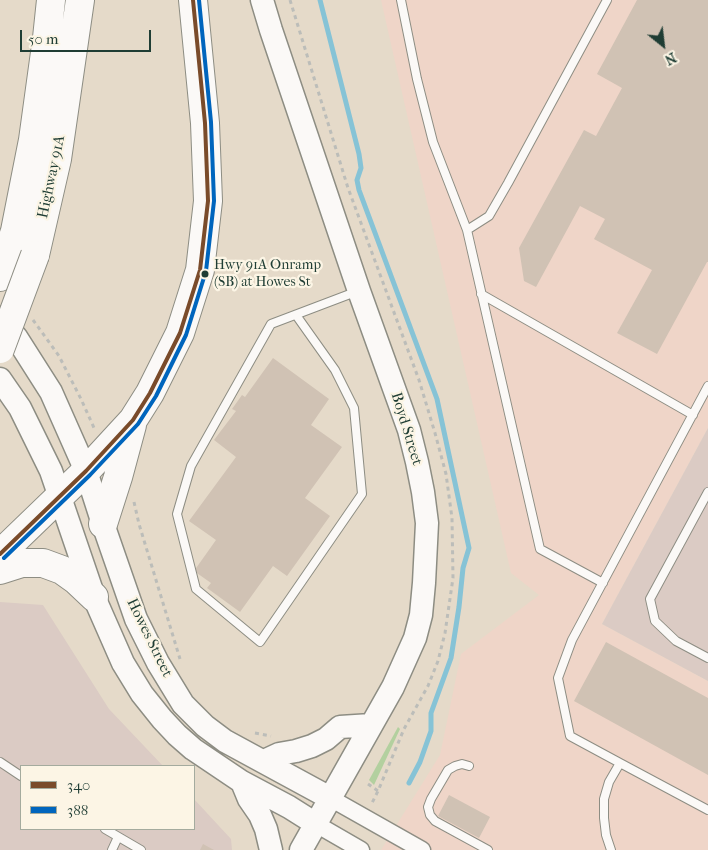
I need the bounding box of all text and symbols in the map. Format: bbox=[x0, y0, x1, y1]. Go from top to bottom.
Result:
scale bar bbox=[22, 20, 154, 52]
north arrow bbox=[638, 20, 688, 70]
text: 50 m bbox=[28, 30, 58, 48]
text: N bbox=[662, 49, 679, 69]
street label: Highway 91A bbox=[34, 134, 70, 220]
place label: Hwy 91A Onramp (SB) at Howes St bbox=[214, 258, 321, 290]
marker: Hwy 91A Onramp (SB) at Howes St bbox=[200, 269, 210, 279]
street label: Boyd Street bbox=[386, 390, 426, 468]
street label: Howes Street bbox=[122, 596, 176, 680]
legend bbox=[20, 765, 195, 830]
text: 340 bbox=[67, 776, 90, 794]
text: 388 bbox=[67, 801, 88, 819]

